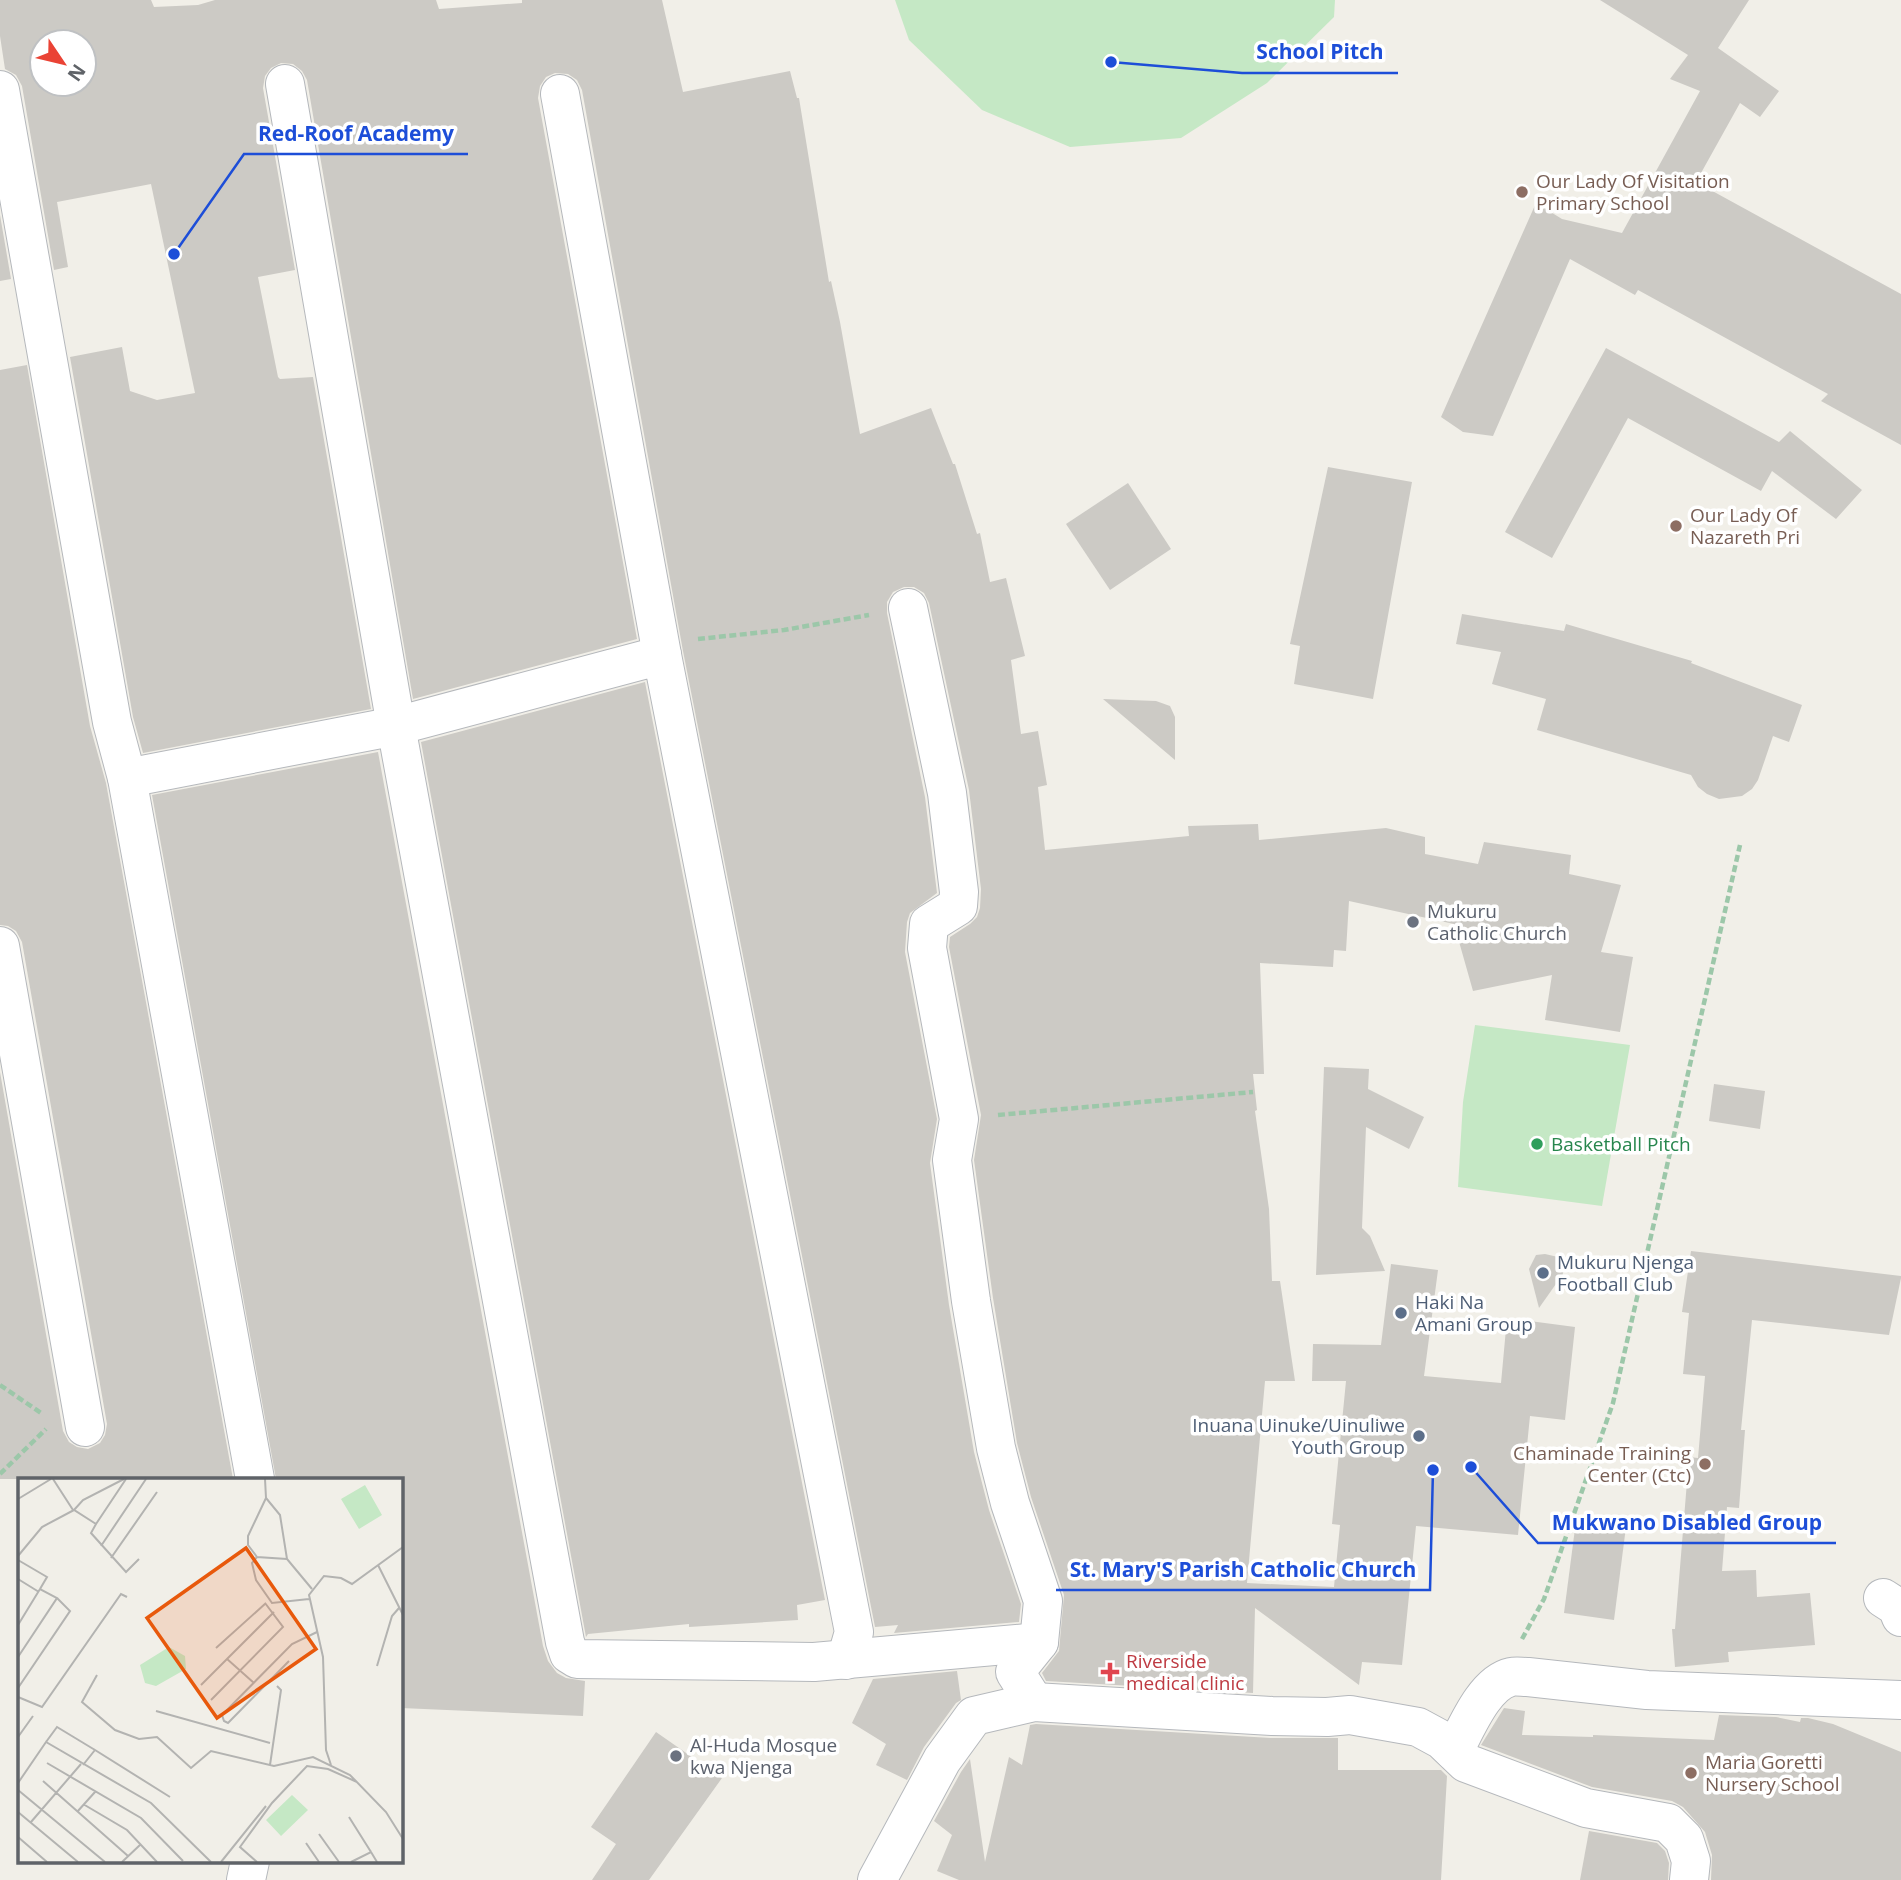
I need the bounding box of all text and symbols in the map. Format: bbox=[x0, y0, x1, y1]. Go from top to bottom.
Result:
north arrow bbox=[28, 28, 98, 98]
callout: School Pitch bbox=[1242, 31, 1398, 73]
text: School Pitch bbox=[1256, 37, 1384, 65]
text: N bbox=[62, 59, 92, 87]
callout: Red-Roof Academy bbox=[244, 112, 468, 154]
text: Red-Roof Academy bbox=[258, 119, 454, 147]
place label: Our Lady Of Visitation Primary School bbox=[1536, 168, 1730, 216]
marker: Our Lady Of Visitation Primary School bbox=[1514, 184, 1530, 200]
place label: Our Lady Of Nazareth Pri bbox=[1690, 502, 1800, 550]
marker: Our Lady Of Nazareth Pri bbox=[1668, 518, 1684, 534]
place label: Mukuru Catholic Church bbox=[1427, 898, 1567, 946]
marker: Mukuru Catholic Church bbox=[1405, 914, 1421, 930]
place label: Basketball Pitch bbox=[1551, 1131, 1691, 1157]
marker: Basketball Pitch bbox=[1529, 1136, 1545, 1152]
place label: Mukuru Njenga Football Club bbox=[1557, 1249, 1694, 1297]
marker: Mukuru Njenga Football Club bbox=[1535, 1265, 1551, 1281]
place label: Haki Na Amani Group bbox=[1415, 1289, 1533, 1337]
marker: Haki Na Amani Group bbox=[1393, 1305, 1409, 1321]
place label: Inuana Uinuke/Uinuliwe Youth Group bbox=[1192, 1412, 1405, 1460]
marker: Inuana Uinuke/Uinuliwe Youth Group bbox=[1411, 1428, 1427, 1444]
place label: Chaminade Training Center (Ctc) bbox=[1513, 1440, 1691, 1488]
marker: Chaminade Training Center (Ctc) bbox=[1697, 1456, 1713, 1472]
inset map bbox=[18, 1478, 402, 1862]
callout: Mukwano Disabled Group bbox=[1538, 1501, 1836, 1543]
text: Mukwano Disabled Group bbox=[1552, 1508, 1822, 1536]
callout: St. Mary'S Parish Catholic Church bbox=[1056, 1548, 1430, 1590]
text: St. Mary'S Parish Catholic Church bbox=[1070, 1555, 1416, 1583]
place label: Riverside medical clinic bbox=[1126, 1648, 1244, 1696]
marker: Riverside medical clinic bbox=[1100, 1662, 1120, 1682]
place label: Al-Huda Mosque kwa Njenga bbox=[690, 1732, 837, 1780]
marker: Al-Huda Mosque kwa Njenga bbox=[668, 1748, 684, 1764]
place label: Maria Goretti Nursery School bbox=[1705, 1749, 1840, 1797]
marker: Maria Goretti Nursery School bbox=[1683, 1765, 1699, 1781]

